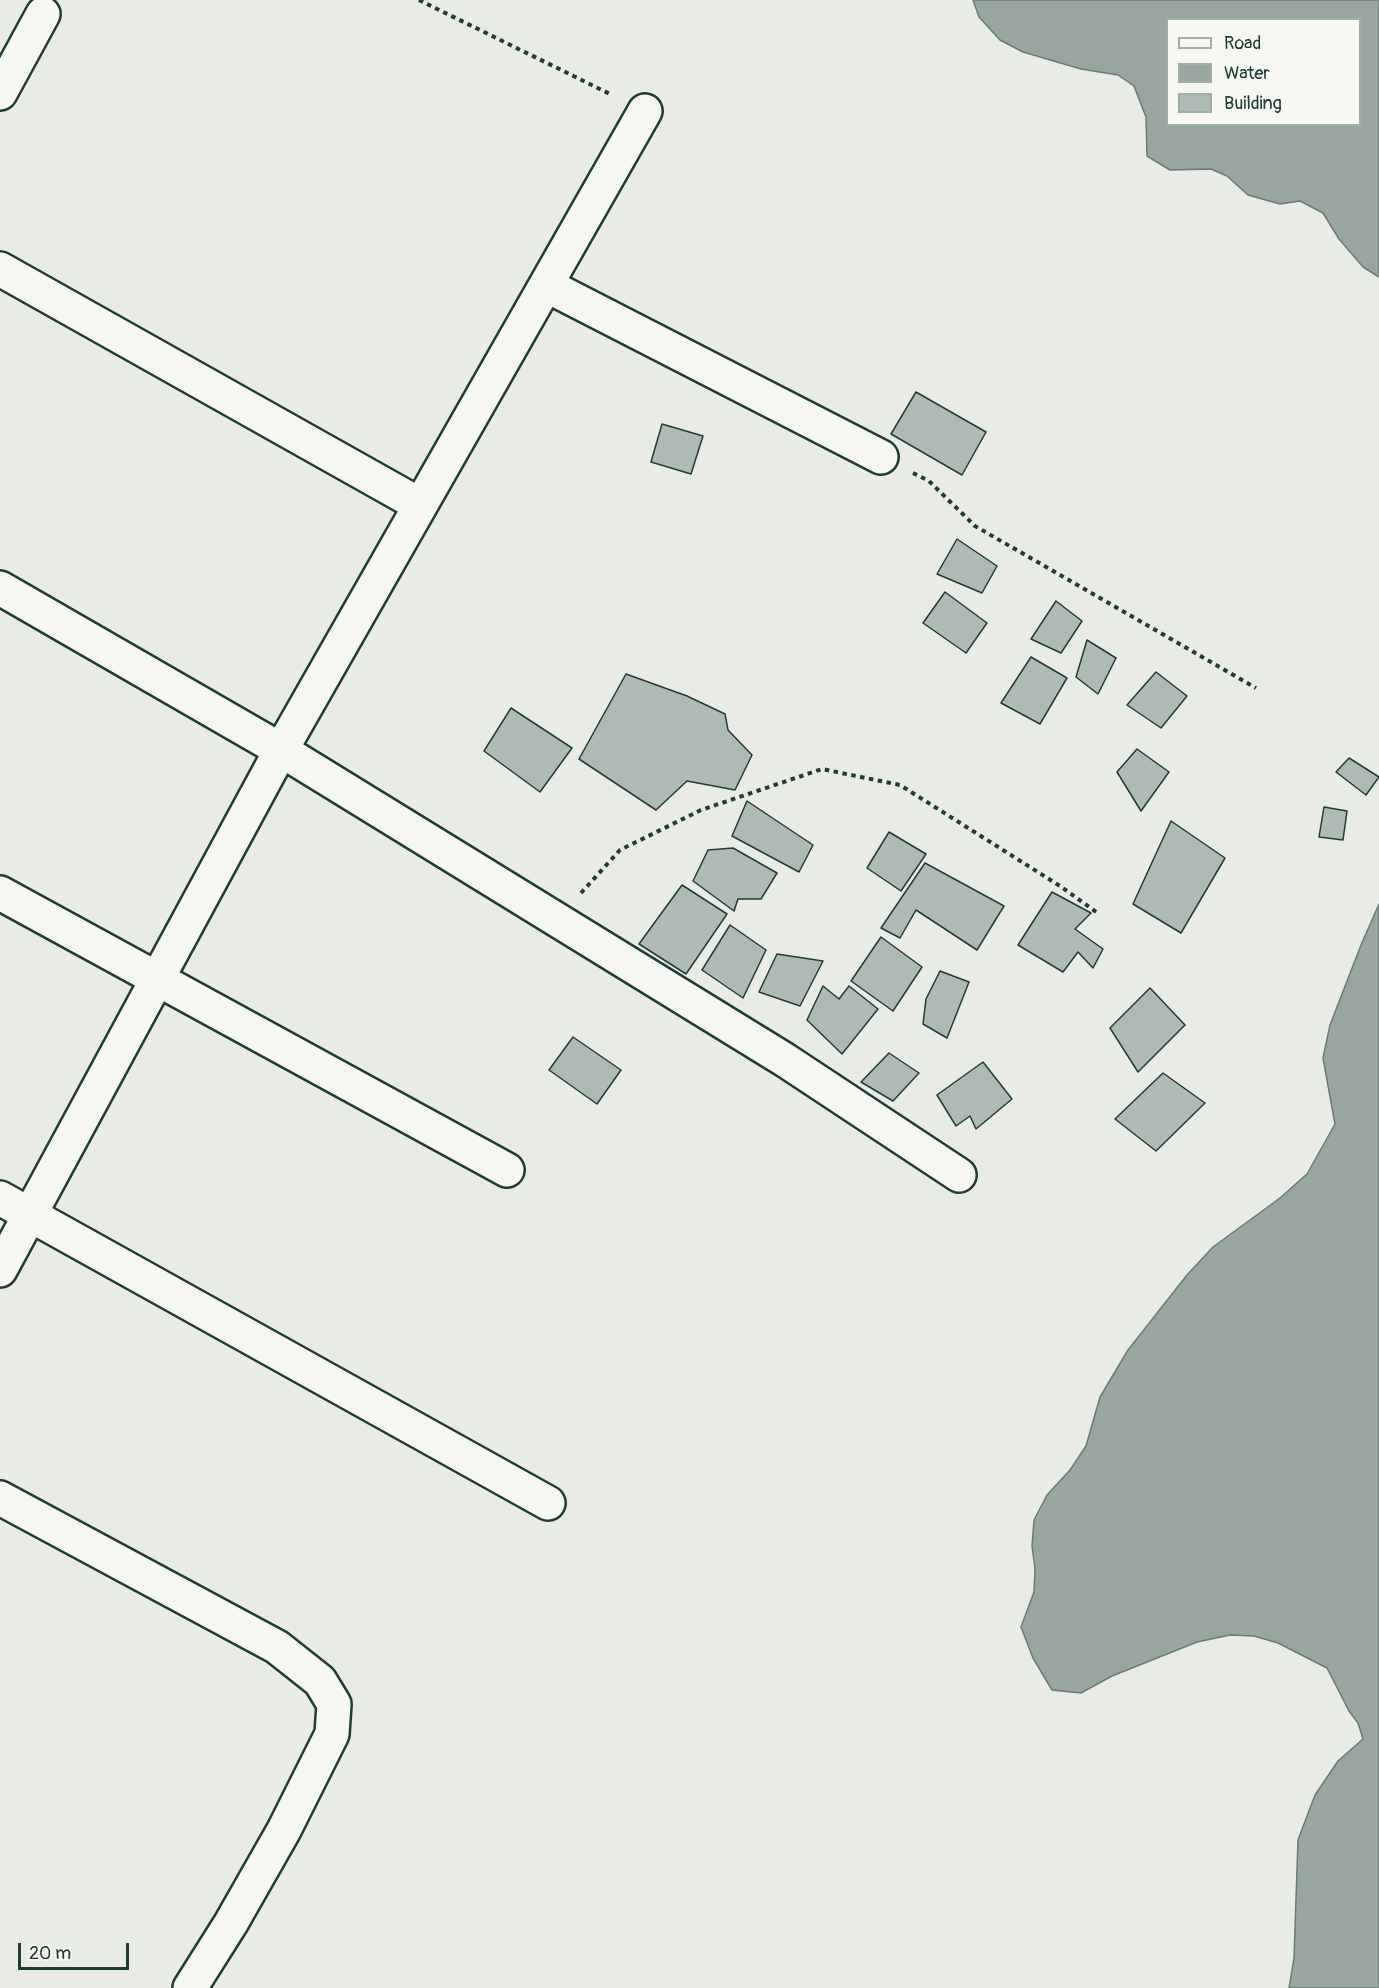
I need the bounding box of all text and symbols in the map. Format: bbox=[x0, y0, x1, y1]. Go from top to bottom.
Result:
legend bbox=[1166, 18, 1361, 126]
text: Road bbox=[1224, 32, 1261, 55]
text: Water bbox=[1224, 62, 1270, 85]
text: Building bbox=[1224, 92, 1282, 115]
scale bar bbox=[21, 1931, 132, 1969]
text: 20 m bbox=[29, 1942, 71, 1965]

